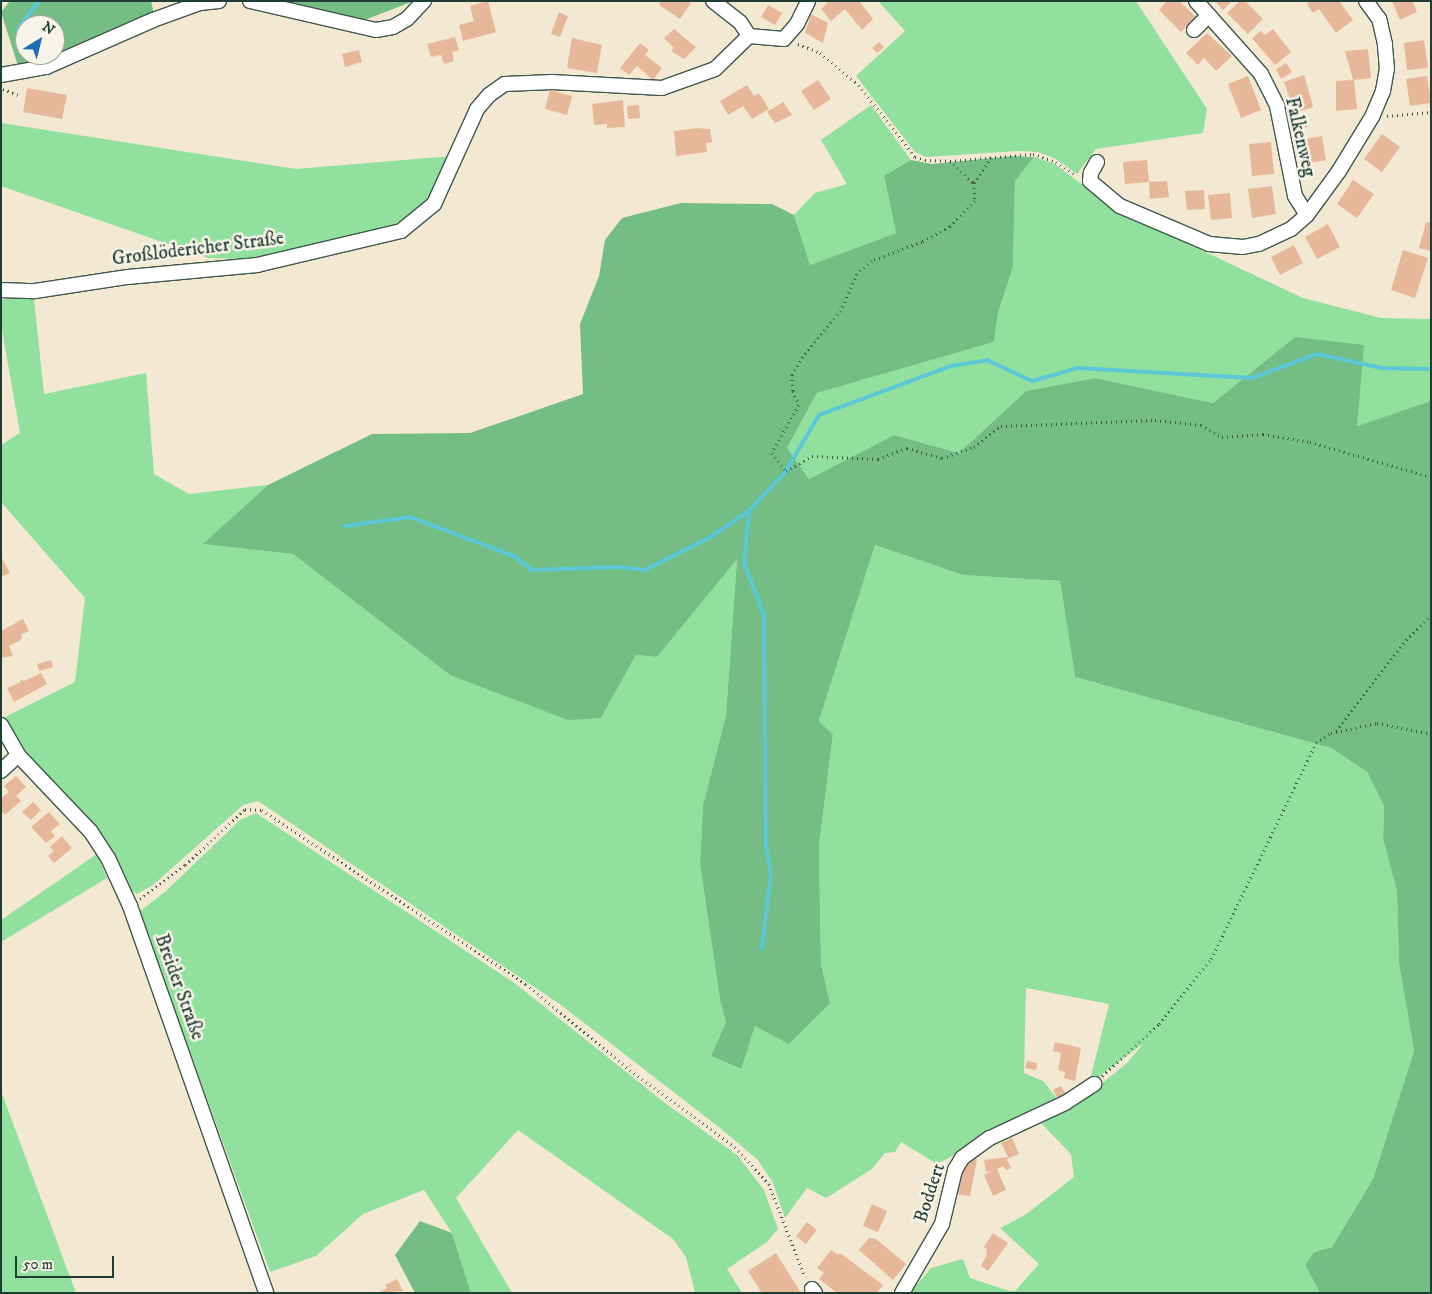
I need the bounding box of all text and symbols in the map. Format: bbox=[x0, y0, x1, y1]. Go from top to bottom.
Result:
north arrow bbox=[15, 15, 65, 65]
text: N bbox=[38, 18, 58, 39]
street label: Falkenweg bbox=[1280, 95, 1320, 179]
street label: Großlödericher Straße bbox=[111, 227, 285, 271]
street label: Breider Straße bbox=[149, 931, 209, 1043]
street label: Boddert bbox=[910, 1160, 950, 1226]
scale bar bbox=[18, 1246, 116, 1278]
text: 50 m bbox=[23, 1255, 53, 1274]

